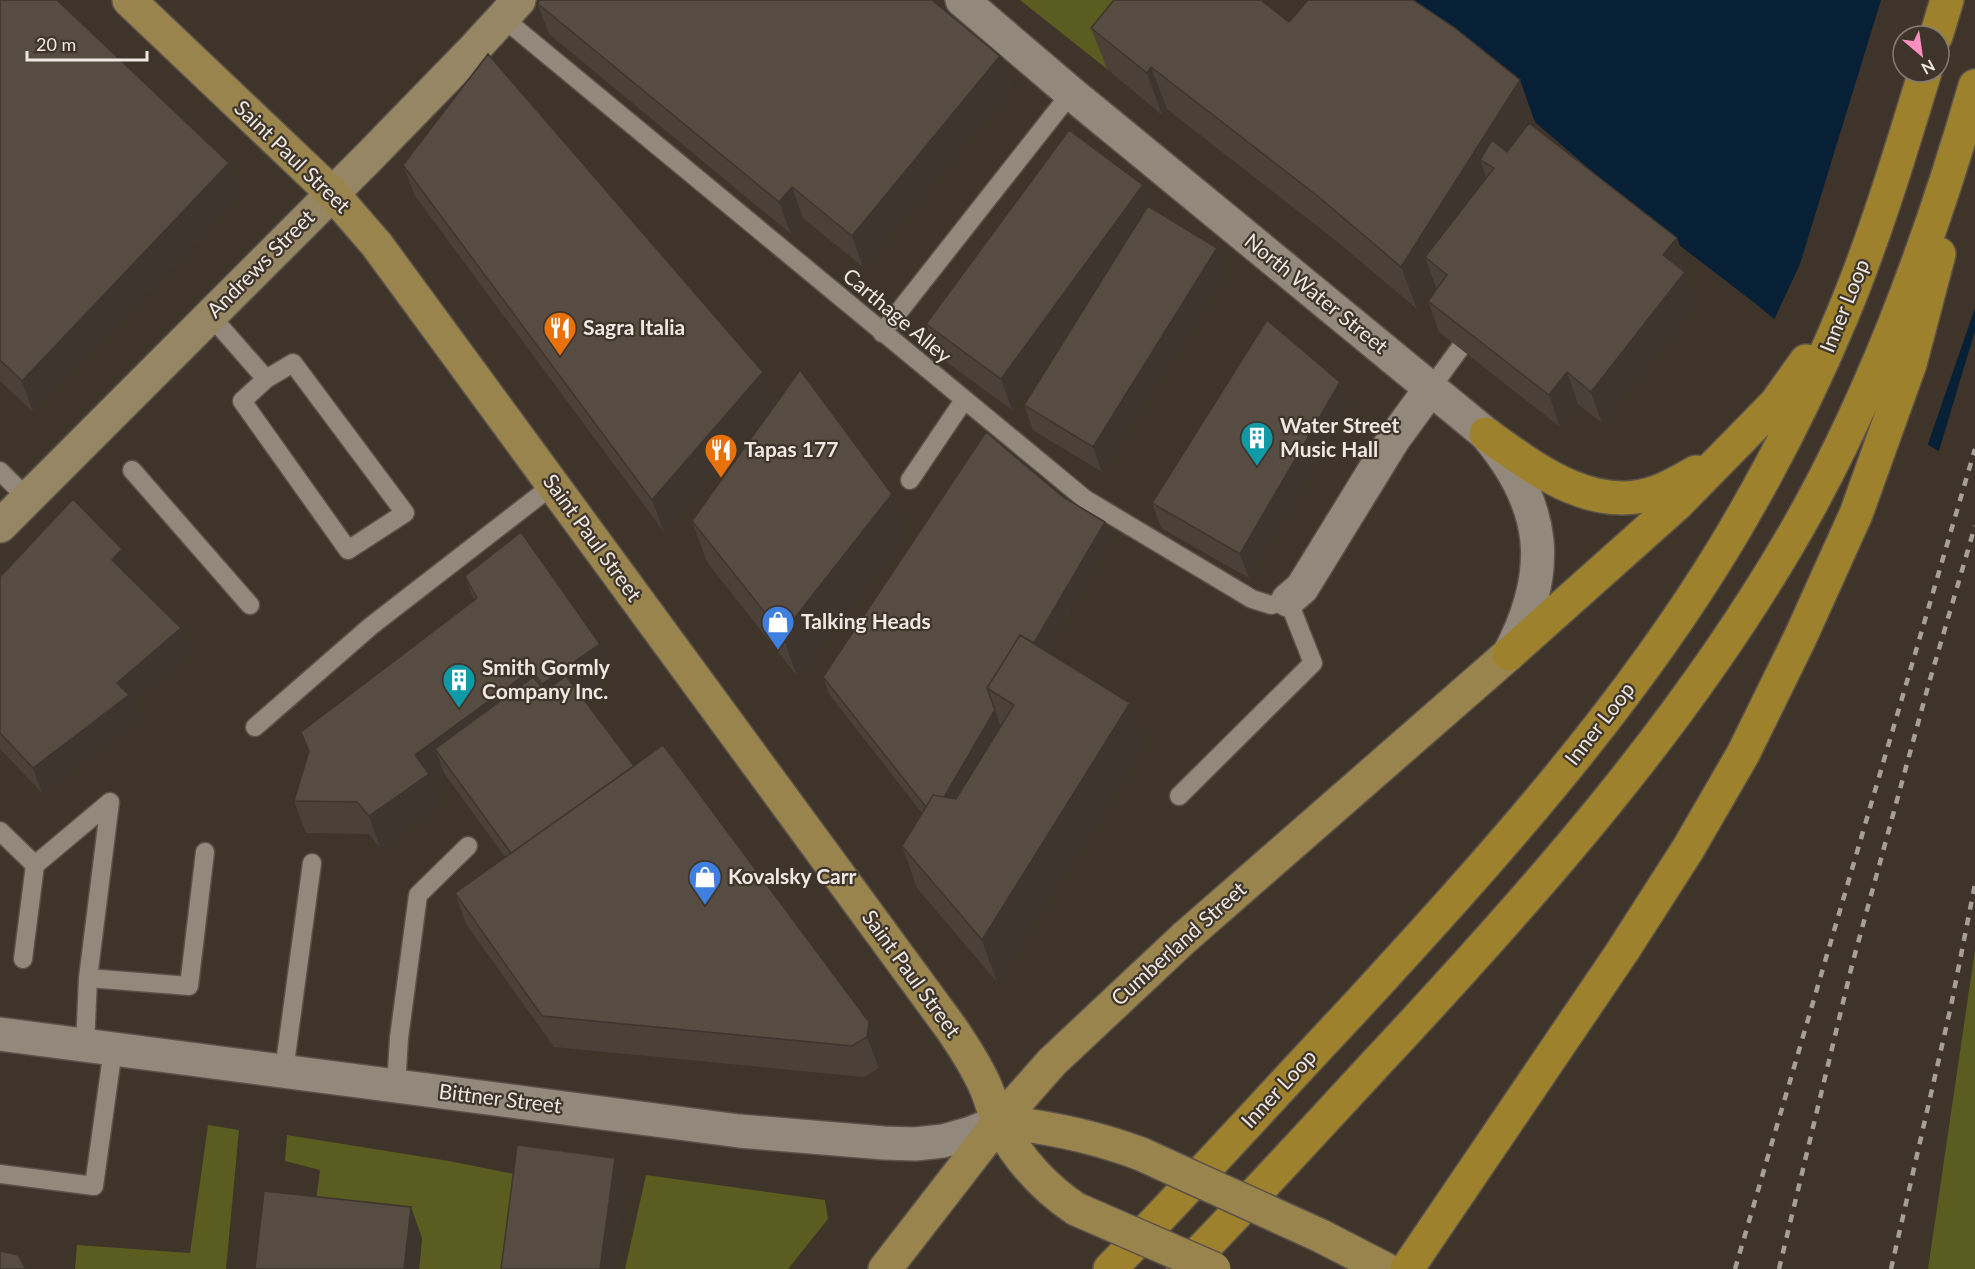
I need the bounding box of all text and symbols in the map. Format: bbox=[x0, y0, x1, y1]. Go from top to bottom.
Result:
scale bar bbox=[27, 24, 147, 62]
north arrow bbox=[1891, 24, 1951, 84]
text: 20 m bbox=[36, 33, 76, 55]
text: N bbox=[1919, 56, 1939, 79]
street label: Saint Paul Street bbox=[230, 94, 356, 218]
street label: Andrews Street bbox=[201, 204, 319, 322]
street label: North Water Street bbox=[1240, 227, 1394, 359]
street label: Inner Loop bbox=[1814, 255, 1874, 356]
street label: Carthage Alley bbox=[839, 262, 957, 368]
restaurant icon: Sagra Italia bbox=[542, 310, 578, 357]
place label: Sagra Italia bbox=[583, 314, 685, 339]
place label: Water Street Music Hall bbox=[1280, 412, 1399, 461]
building icon: Water Street Music Hall bbox=[1239, 420, 1275, 467]
restaurant icon: Tapas 177 bbox=[703, 432, 739, 479]
place label: Tapas 177 bbox=[744, 436, 838, 461]
street label: Saint Paul Street bbox=[539, 469, 648, 606]
shop icon: Talking Heads bbox=[760, 604, 796, 651]
place label: Talking Heads bbox=[801, 608, 931, 633]
place label: Smith Gormly Company Inc. bbox=[482, 654, 611, 703]
building icon: Smith Gormly Company Inc. bbox=[441, 662, 477, 709]
street label: Inner Loop bbox=[1559, 677, 1639, 770]
shop icon: Kovalsky Carr bbox=[687, 859, 723, 906]
place label: Kovalsky Carr bbox=[728, 863, 857, 888]
street label: Cumberland Street bbox=[1105, 875, 1251, 1010]
street label: Saint Paul Street bbox=[858, 905, 967, 1042]
street label: Inner Loop bbox=[1235, 1043, 1321, 1132]
street label: Bittner Street bbox=[437, 1078, 563, 1117]

